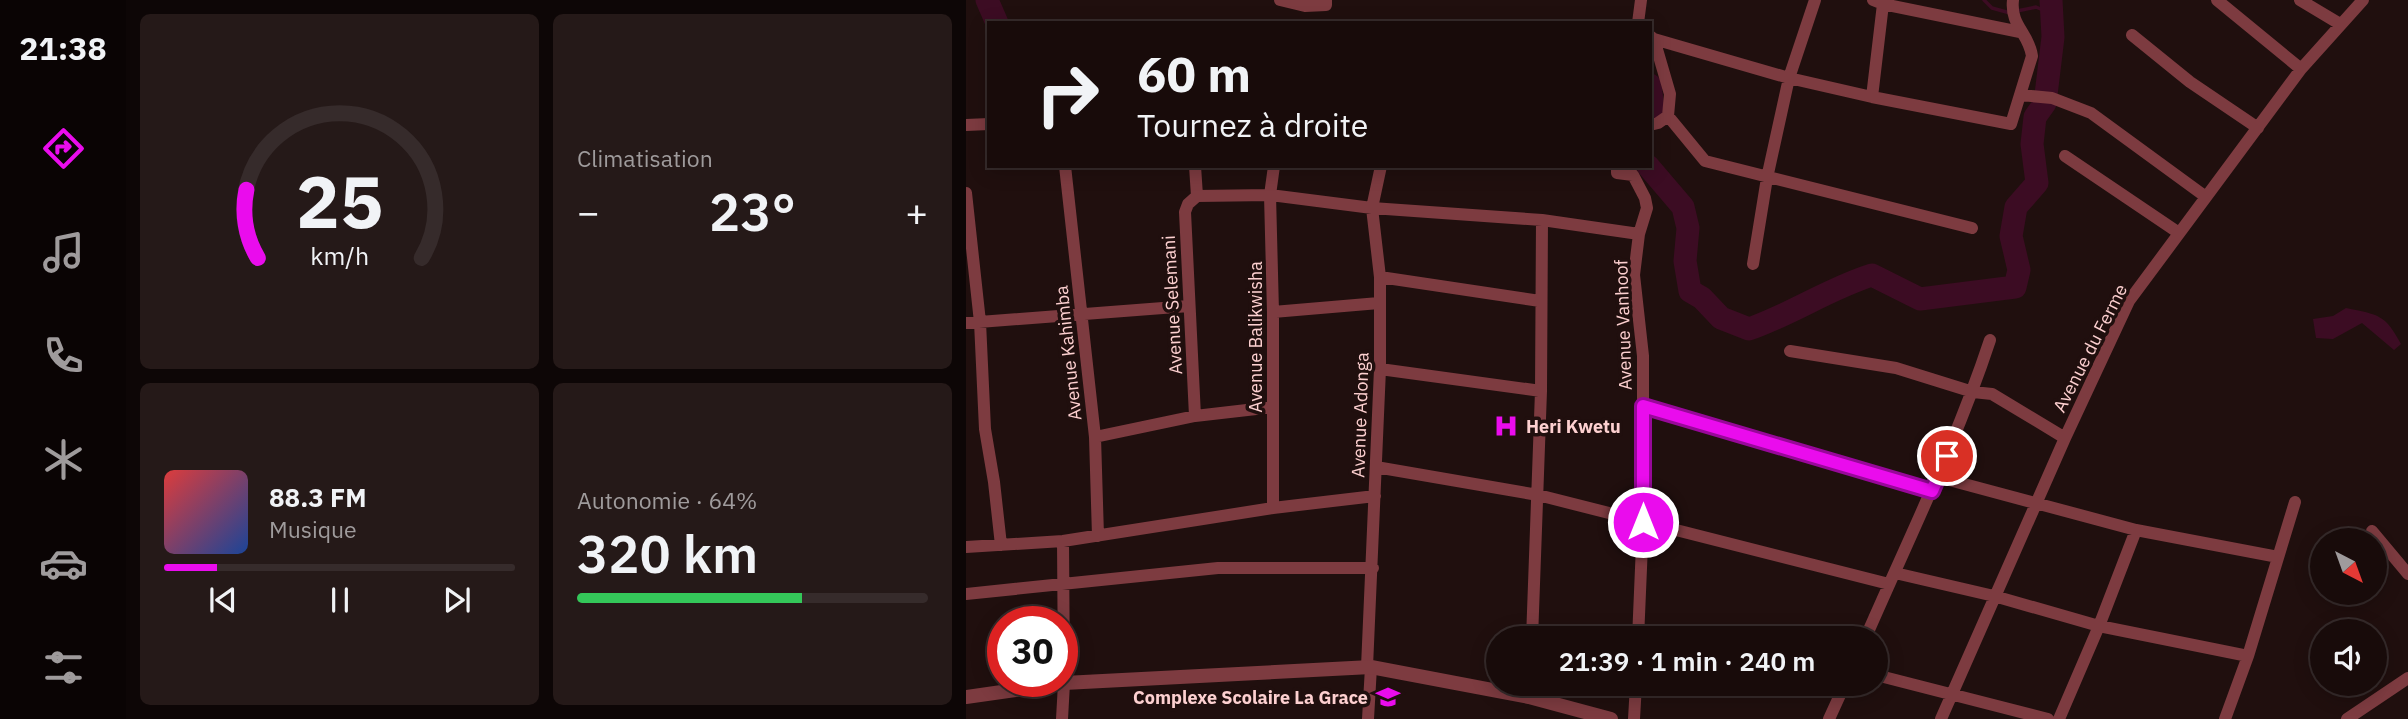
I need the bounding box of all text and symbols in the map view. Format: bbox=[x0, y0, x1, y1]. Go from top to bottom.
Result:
text: 21:38 bbox=[19, 27, 107, 69]
text: 60 m bbox=[1137, 42, 1251, 105]
icon: right bbox=[1022, 49, 1113, 140]
text: Tournez à droite bbox=[1137, 104, 1368, 146]
icon: directions bbox=[39, 124, 88, 173]
text: Climatisation bbox=[577, 143, 713, 173]
text: 25 bbox=[296, 153, 383, 248]
text: 23° bbox=[709, 178, 796, 245]
text: − bbox=[577, 187, 600, 236]
text: + bbox=[905, 187, 928, 236]
icon: music bbox=[39, 228, 88, 277]
street label: Avenue Selemani bbox=[1157, 235, 1187, 375]
text: km/h bbox=[310, 238, 369, 271]
street label: Avenue Vanhoof bbox=[1609, 259, 1637, 391]
street label: Avenue Balikwisha bbox=[1244, 261, 1267, 413]
street label: Avenue du Ferme bbox=[2048, 280, 2132, 416]
street label: Avenue Kahimba bbox=[1049, 284, 1087, 422]
icon: phone bbox=[39, 331, 88, 380]
street label: Avenue Adonga bbox=[1346, 351, 1374, 478]
hospital icon: Heri Kwetu bbox=[1492, 412, 1520, 440]
place label: Heri Kwetu bbox=[1526, 415, 1621, 438]
pin bbox=[1917, 426, 1977, 486]
icon: climate bbox=[39, 435, 88, 484]
icon: arrive bbox=[1928, 437, 1966, 475]
text: 88.3 FM bbox=[269, 480, 367, 514]
text: Autonomie · 64% bbox=[577, 485, 757, 515]
position arrow bbox=[1606, 485, 1680, 559]
text: Musique bbox=[269, 514, 357, 544]
text: 320 km bbox=[577, 520, 758, 587]
north arrow bbox=[2310, 528, 2387, 606]
map controls bbox=[2310, 528, 2387, 696]
icon: car bbox=[39, 539, 88, 588]
icon: previous bbox=[204, 581, 242, 619]
icon: pause bbox=[321, 581, 359, 619]
icon: next bbox=[438, 581, 476, 619]
speed limit sign: 30 bbox=[987, 606, 1078, 697]
button: sound bbox=[2310, 619, 2387, 696]
icon: filters bbox=[39, 643, 88, 692]
text: 21:39 · 1 min · 240 m bbox=[1559, 644, 1815, 678]
school or university icon: Complexe Scolaire La Grace bbox=[1374, 683, 1402, 711]
place label: Complexe Scolaire La Grace bbox=[1133, 686, 1368, 709]

